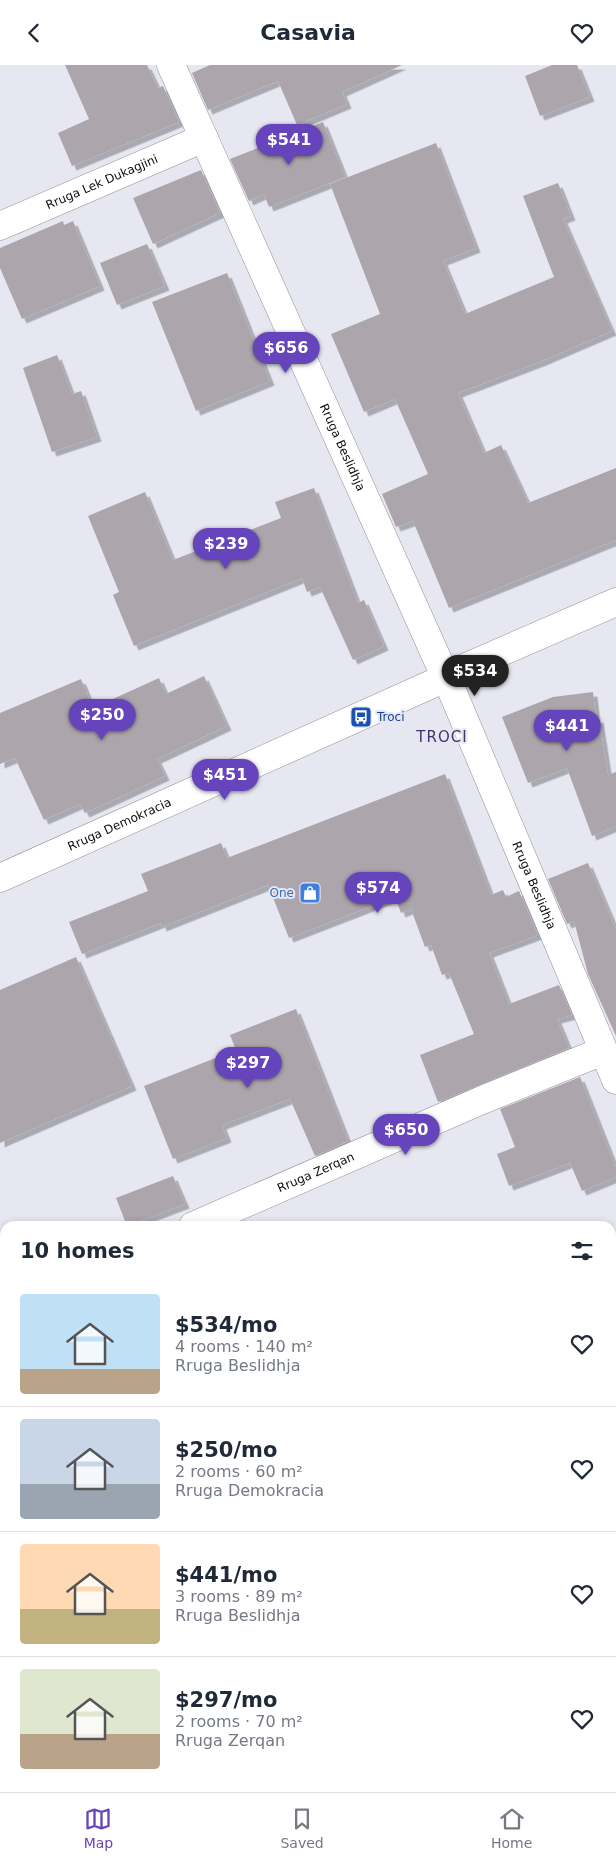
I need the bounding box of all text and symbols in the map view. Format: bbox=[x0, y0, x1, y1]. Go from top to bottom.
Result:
icon: back bbox=[20, 19, 48, 47]
icon: heart bbox=[568, 19, 596, 47]
text: Casavia bbox=[260, 20, 356, 45]
pin: $541 bbox=[259, 123, 319, 166]
text: $541 bbox=[267, 130, 311, 149]
street label: Rruga Lek Dukagjini bbox=[44, 152, 160, 212]
pin: $656 bbox=[256, 331, 316, 374]
text: $656 bbox=[264, 338, 308, 357]
street label: Rruga Beslidhja bbox=[317, 401, 368, 493]
pin: $239 bbox=[196, 527, 256, 570]
text: $239 bbox=[204, 534, 248, 553]
pin: $534 bbox=[445, 655, 505, 697]
text: $534 bbox=[453, 661, 497, 680]
pin: $250 bbox=[72, 699, 132, 741]
text: $250 bbox=[80, 705, 124, 724]
bus stop icon: Troci bbox=[349, 705, 373, 729]
pin: $441 bbox=[537, 709, 597, 752]
place label: Troci bbox=[376, 710, 405, 724]
text: $441 bbox=[545, 716, 589, 735]
district label: TROCI bbox=[415, 728, 468, 746]
pin: $451 bbox=[195, 759, 255, 801]
text: $451 bbox=[203, 765, 247, 784]
street label: Rruga Demokracia bbox=[66, 795, 173, 854]
street label: Rruga Beslidhja bbox=[509, 839, 559, 932]
pin: $574 bbox=[348, 871, 408, 914]
text: $574 bbox=[356, 878, 400, 897]
shop icon: One bbox=[298, 881, 322, 905]
place label: One bbox=[270, 886, 294, 900]
pin: $297 bbox=[218, 1047, 278, 1089]
text: $297 bbox=[226, 1053, 270, 1072]
pin: $650 bbox=[376, 1113, 436, 1156]
text: $650 bbox=[384, 1120, 428, 1139]
street label: Rruga Zerqan bbox=[275, 1150, 357, 1195]
icon: filters bbox=[568, 1237, 596, 1265]
text: 10 homes bbox=[20, 1239, 135, 1263]
text: $534/mo bbox=[175, 1313, 277, 1337]
icon: home bbox=[60, 1314, 120, 1374]
icon: heart bbox=[568, 1330, 596, 1358]
text: 4 rooms · 140 m² bbox=[175, 1337, 313, 1356]
text: Rruga Beslidhja bbox=[175, 1356, 300, 1375]
text: $250/mo bbox=[175, 1438, 277, 1462]
icon: home bbox=[60, 1439, 120, 1499]
icon: heart bbox=[568, 1455, 596, 1483]
text: 2 rooms · 60 m² bbox=[175, 1462, 303, 1481]
text: Rruga Demokracia bbox=[175, 1481, 324, 1500]
text: $441/mo bbox=[175, 1563, 277, 1587]
icon: home bbox=[60, 1564, 120, 1624]
icon: heart bbox=[568, 1580, 596, 1608]
text: 3 rooms · 89 m² bbox=[175, 1587, 303, 1606]
text: Rruga Beslidhja bbox=[175, 1606, 300, 1625]
text: $297/mo bbox=[175, 1688, 277, 1712]
icon: home bbox=[60, 1689, 120, 1749]
icon: heart bbox=[568, 1705, 596, 1733]
text: 2 rooms · 70 m² bbox=[175, 1712, 303, 1731]
text: Rruga Zerqan bbox=[175, 1731, 285, 1750]
tab: Map bbox=[84, 1805, 113, 1851]
tab: Saved bbox=[280, 1805, 324, 1851]
tab: Home bbox=[491, 1805, 532, 1851]

